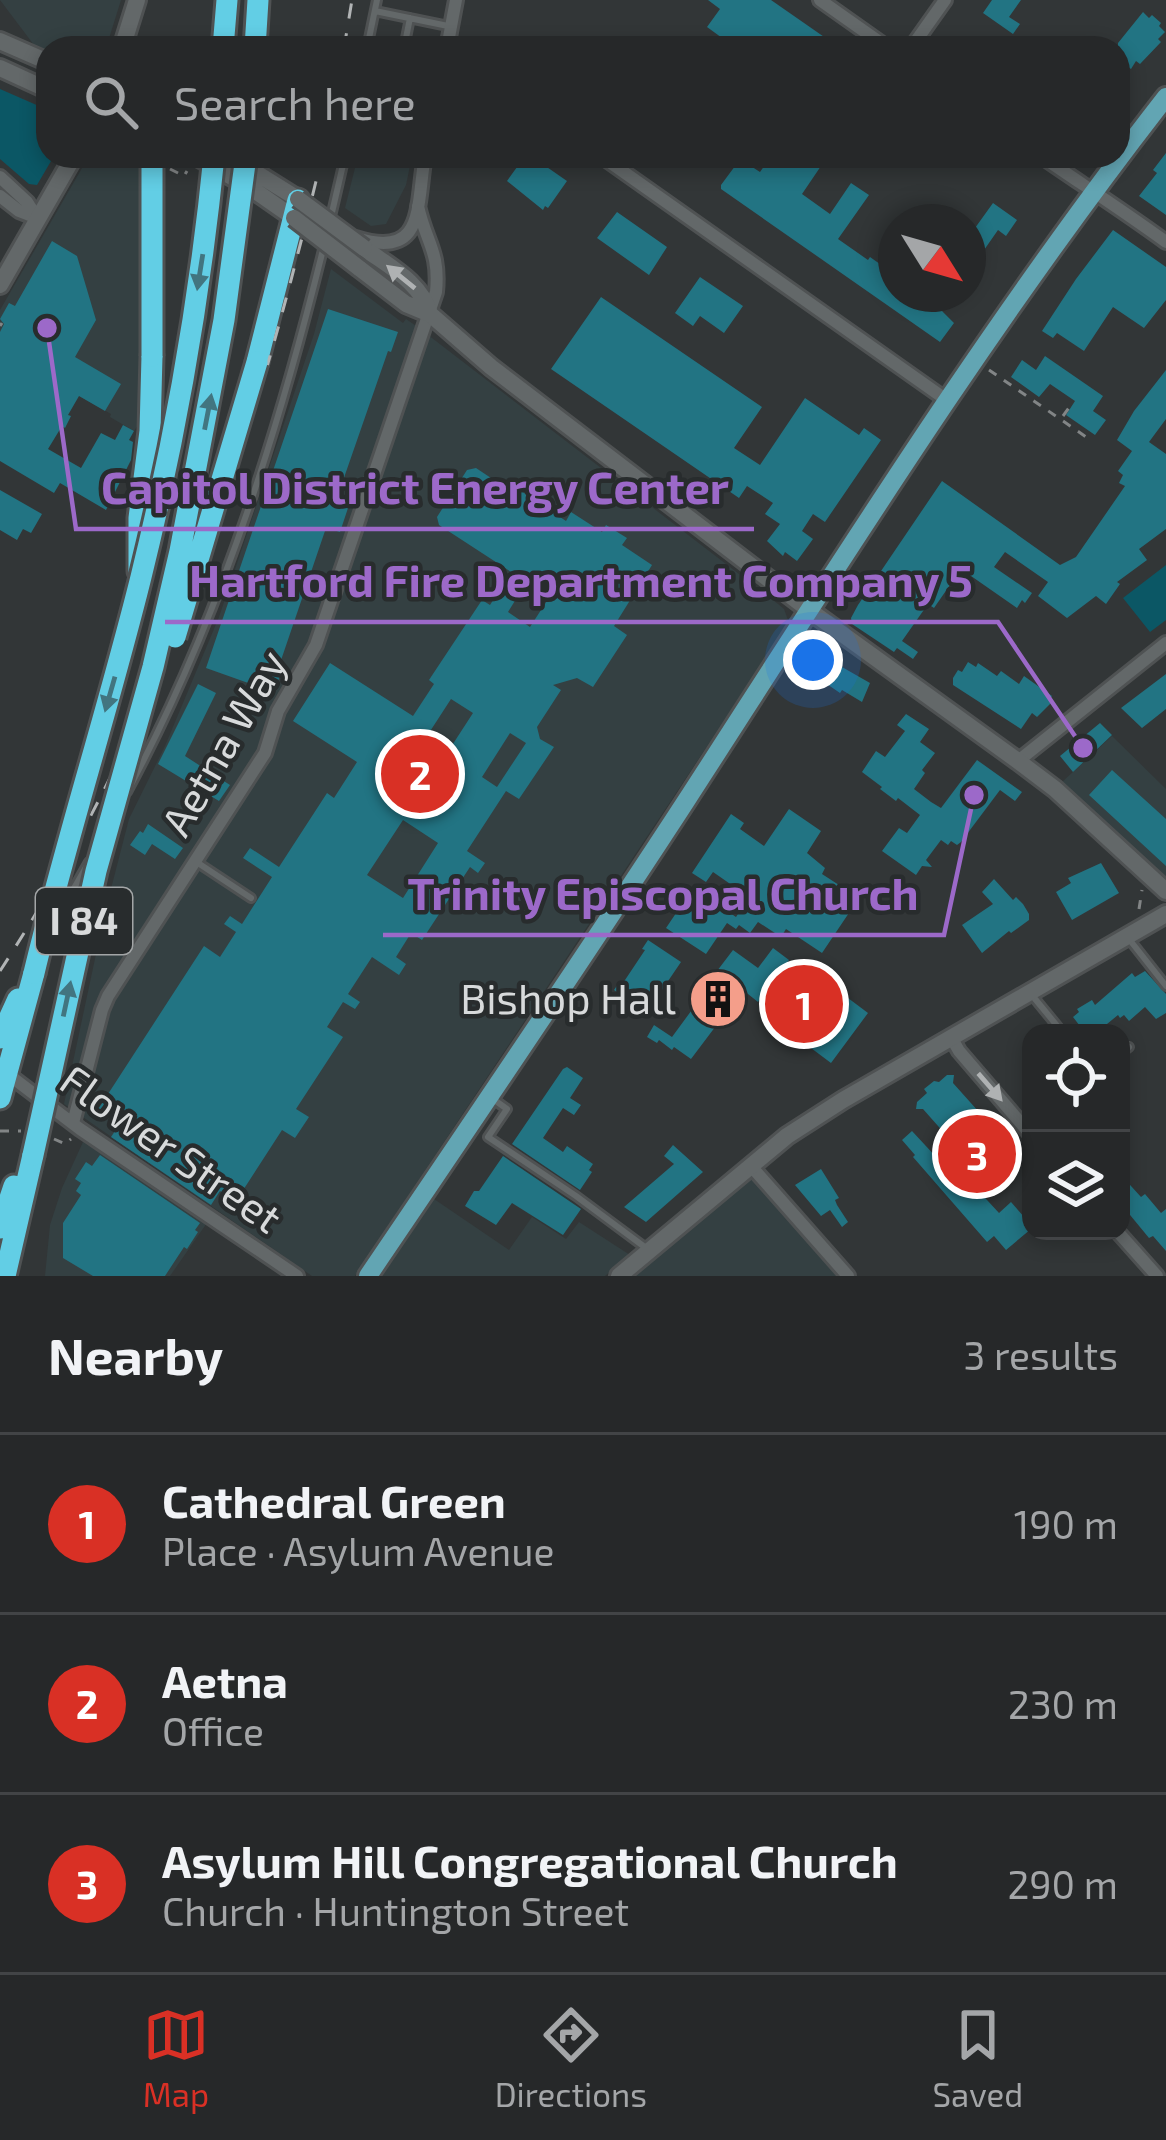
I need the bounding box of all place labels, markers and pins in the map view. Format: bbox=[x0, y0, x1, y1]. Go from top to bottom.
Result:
callout: Capitol District Energy Center bbox=[76, 448, 754, 529]
callout: Hartford Fire Department Company 5 bbox=[165, 541, 998, 622]
pin: 2 bbox=[381, 729, 459, 819]
callout: Trinity Episcopal Church bbox=[383, 854, 944, 935]
pin: 1 bbox=[765, 959, 843, 1049]
building icon: Bishop Hall bbox=[687, 968, 749, 1030]
place label: Bishop Hall bbox=[460, 972, 677, 1022]
pin: 3 bbox=[938, 1109, 1016, 1199]

